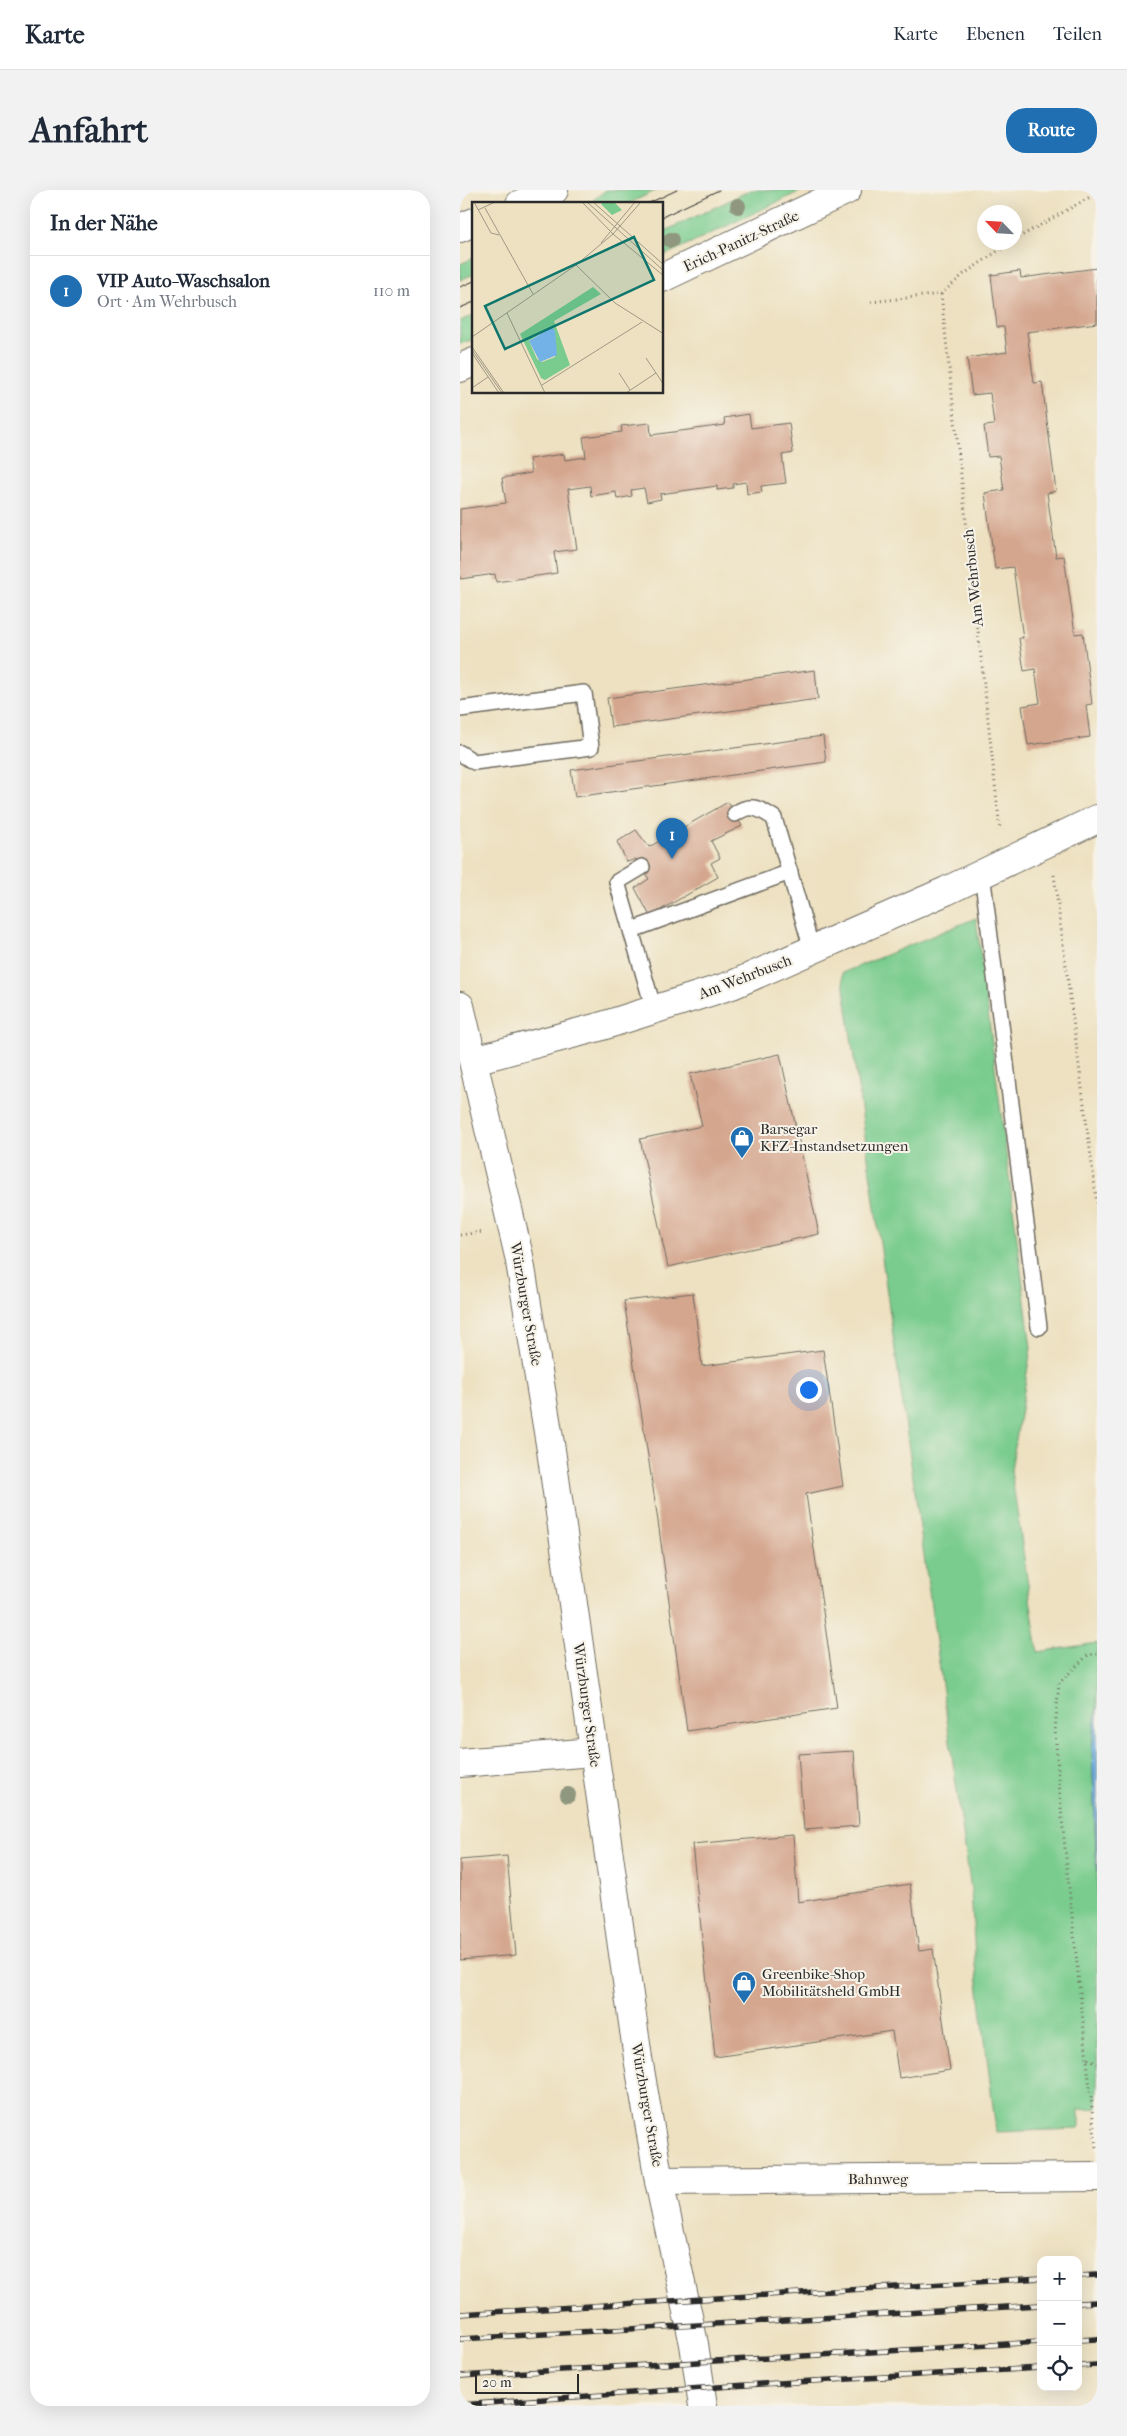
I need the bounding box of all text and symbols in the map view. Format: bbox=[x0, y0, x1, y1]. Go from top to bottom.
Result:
text: Karte bbox=[25, 21, 85, 49]
text: Karte bbox=[893, 24, 938, 45]
text: Ebenen bbox=[966, 24, 1025, 45]
text: Teilen bbox=[1053, 24, 1102, 45]
button: Route bbox=[1006, 108, 1097, 153]
text: Anfahrt bbox=[30, 110, 148, 151]
inset map bbox=[472, 202, 664, 394]
north arrow bbox=[977, 205, 1022, 250]
street label: Erich-Panitz-Straße bbox=[680, 206, 802, 276]
text: In der Nähe bbox=[50, 211, 158, 235]
text: VIP Auto-Waschsalon bbox=[97, 270, 270, 292]
text: 1 bbox=[63, 281, 69, 300]
text: 110 m bbox=[373, 281, 410, 300]
text: Ort · Am Wehrbusch bbox=[97, 292, 237, 311]
street label: Am Wehrbusch bbox=[959, 528, 987, 629]
pin: 1 bbox=[656, 818, 688, 859]
street label: Am Wehrbusch bbox=[695, 951, 795, 1003]
place label: Barsegar KFZ-Instandsetzungen bbox=[760, 1120, 909, 1155]
shop icon: Barsegar KFZ-Instandsetzungen bbox=[729, 1125, 755, 1159]
street label: Würzburger Straße bbox=[506, 1240, 546, 1368]
your location bbox=[796, 1377, 822, 1403]
street label: Würzburger Straße bbox=[569, 1641, 605, 1769]
place label: Greenbike-Shop Mobilitätsheld GmbH bbox=[762, 1965, 901, 2000]
shop icon: Greenbike-Shop Mobilitätsheld GmbH bbox=[731, 1970, 757, 2004]
street label: Würzburger Straße bbox=[627, 2041, 667, 2169]
street label: Bahnweg bbox=[848, 2170, 909, 2188]
map controls bbox=[1037, 2256, 1082, 2391]
button: + bbox=[1037, 2256, 1082, 2301]
button: − bbox=[1037, 2301, 1082, 2346]
button: locate bbox=[1037, 2346, 1082, 2391]
scale bar bbox=[475, 2371, 579, 2394]
text: 20 m bbox=[482, 2374, 512, 2391]

